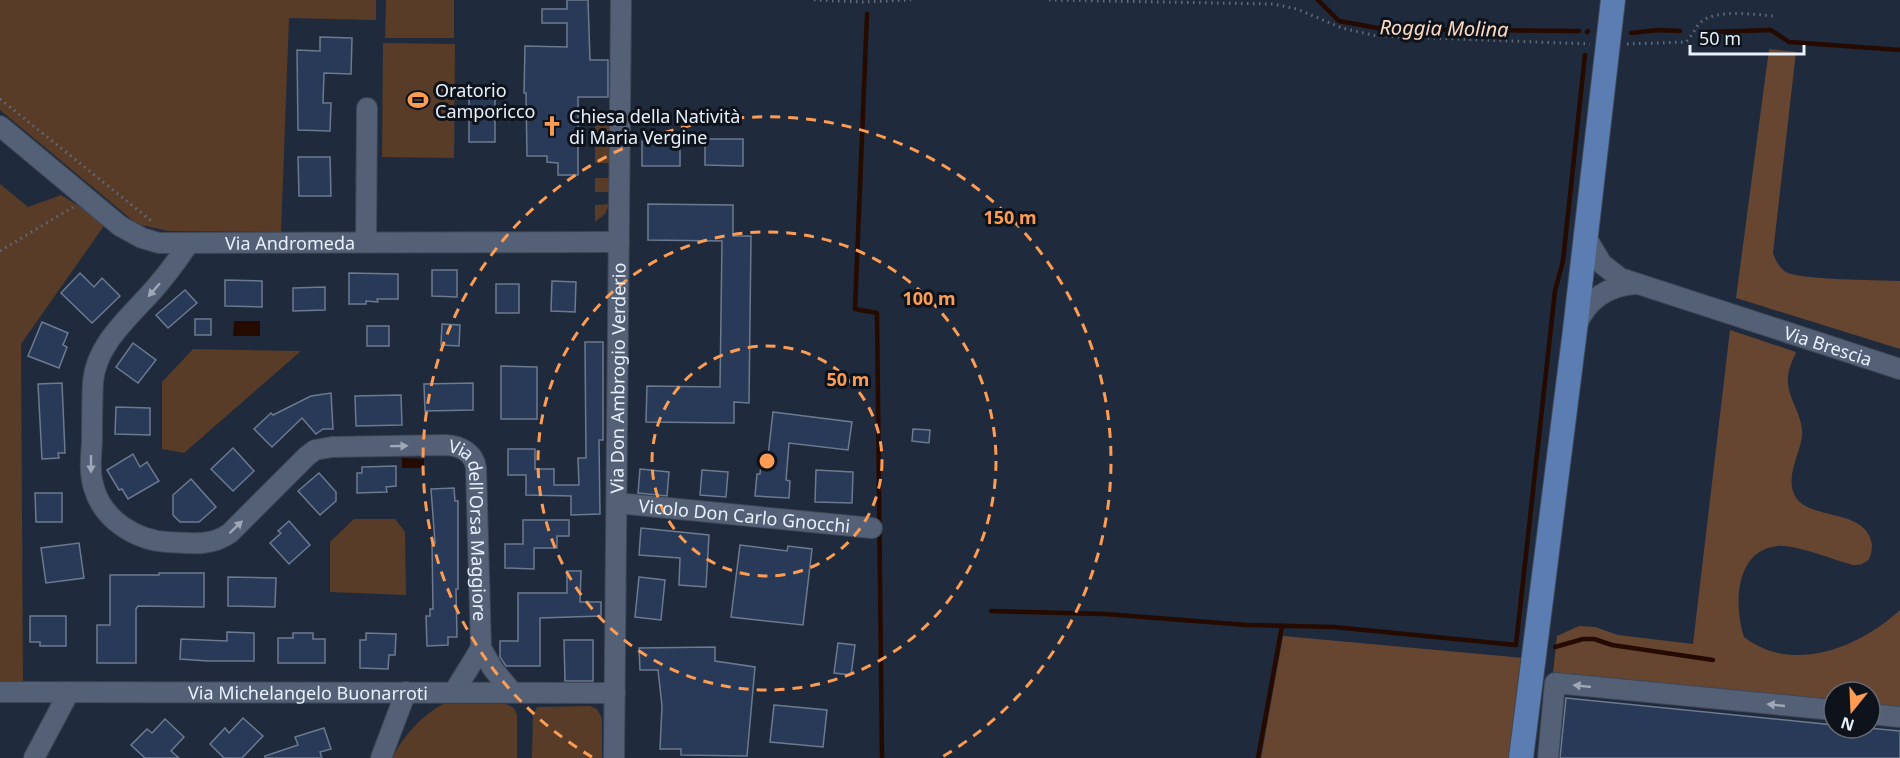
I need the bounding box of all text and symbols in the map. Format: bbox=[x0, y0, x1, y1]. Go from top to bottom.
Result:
water label: Roggia Molina bbox=[1379, 13, 1509, 43]
scale bar bbox=[1690, 18, 1804, 56]
text: 50 m bbox=[1699, 26, 1741, 50]
place label: Oratorio Camporicco bbox=[435, 78, 536, 123]
sports icon: Oratorio Camporicco bbox=[406, 88, 430, 112]
place label: Chiesa della Natività di Maria Vergine bbox=[569, 104, 740, 149]
church icon: Chiesa della Natività di Maria Vergine bbox=[540, 114, 564, 138]
text: 150 m bbox=[983, 205, 1037, 229]
street label: Via Andromeda bbox=[225, 231, 355, 255]
street label: Via Don Ambrogio Verderio bbox=[604, 263, 631, 493]
one-way arrow bbox=[147, 282, 161, 297]
text: 100 m bbox=[902, 286, 956, 310]
street label: Via Brescia bbox=[1781, 320, 1875, 371]
text: 50 m bbox=[827, 367, 869, 391]
street label: Via dell'Orsa Maggiore bbox=[446, 433, 492, 621]
one-way arrow bbox=[390, 441, 409, 451]
centre of rings bbox=[757, 451, 777, 471]
one-way arrow bbox=[86, 454, 96, 473]
street label: Vicolo Don Carlo Gnocchi bbox=[638, 493, 851, 538]
one-way arrow bbox=[228, 520, 242, 534]
street label: Via Michelangelo Buonarroti bbox=[188, 680, 428, 705]
north arrow bbox=[1822, 680, 1882, 740]
one-way arrow bbox=[1572, 681, 1591, 691]
one-way arrow bbox=[1766, 700, 1785, 710]
text: N bbox=[1838, 712, 1857, 737]

